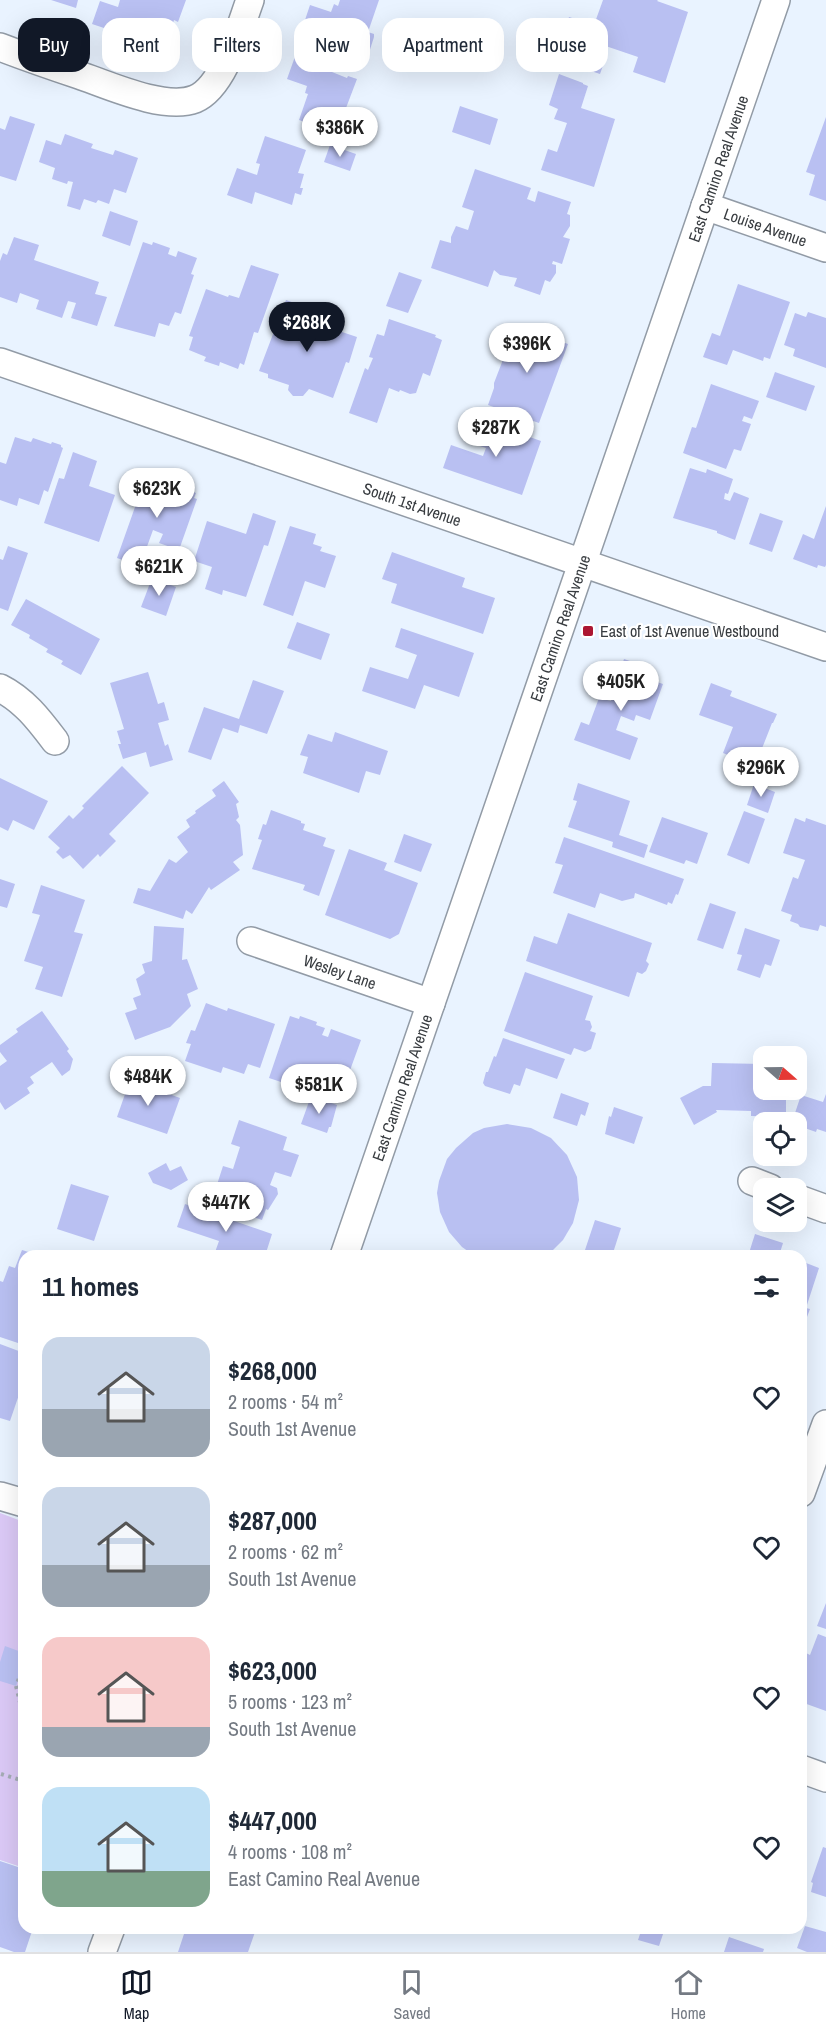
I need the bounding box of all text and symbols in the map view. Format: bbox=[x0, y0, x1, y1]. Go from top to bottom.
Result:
chip: Buy bbox=[18, 18, 90, 72]
chip: Rent bbox=[102, 18, 180, 72]
chip: Filters bbox=[192, 18, 282, 72]
chip: New bbox=[294, 18, 370, 72]
chip: Apartment bbox=[382, 18, 504, 72]
chip: House bbox=[516, 18, 608, 72]
street label: East Camino Real Avenue bbox=[683, 92, 753, 245]
pin: $386K bbox=[298, 107, 382, 158]
text: $386K bbox=[316, 113, 364, 140]
street label: Louise Avenue bbox=[721, 202, 810, 252]
pin: $268K bbox=[265, 302, 349, 353]
text: $268K bbox=[283, 308, 331, 335]
pin: $396K bbox=[485, 323, 569, 374]
text: $396K bbox=[503, 329, 551, 356]
pin: $287K bbox=[454, 407, 538, 458]
text: $287K bbox=[472, 413, 520, 440]
pin: $623K bbox=[115, 468, 199, 519]
text: $623K bbox=[133, 474, 181, 501]
street label: South 1st Avenue bbox=[360, 477, 464, 531]
pin: $621K bbox=[117, 546, 201, 597]
text: $621K bbox=[135, 552, 183, 579]
street label: East Camino Real Avenue bbox=[525, 552, 595, 704]
place label: East of 1st Avenue Westbound bbox=[600, 620, 779, 642]
marker: East of 1st Avenue Westbound bbox=[581, 624, 595, 638]
pin: $405K bbox=[579, 661, 663, 712]
text: $405K bbox=[597, 667, 645, 694]
pin: $296K bbox=[719, 747, 803, 798]
text: $296K bbox=[737, 753, 785, 780]
street label: Wesley Lane bbox=[301, 949, 379, 994]
street label: East Camino Real Avenue bbox=[366, 1011, 437, 1164]
north arrow bbox=[753, 1046, 807, 1100]
map controls bbox=[753, 1046, 807, 1232]
pin: $484K bbox=[106, 1056, 190, 1107]
text: $484K bbox=[124, 1062, 172, 1089]
pin: $581K bbox=[277, 1064, 361, 1115]
text: $581K bbox=[295, 1070, 343, 1097]
button: locate bbox=[753, 1112, 807, 1166]
button: layers bbox=[753, 1178, 807, 1232]
pin: $447K bbox=[184, 1182, 268, 1233]
text: $447K bbox=[202, 1188, 250, 1215]
text: 11 homes bbox=[42, 1269, 139, 1304]
icon: filters bbox=[750, 1270, 783, 1303]
text: $268,000 bbox=[228, 1353, 317, 1388]
icon: home bbox=[90, 1361, 162, 1433]
icon: heart bbox=[750, 1381, 783, 1414]
text: 2 rooms · 54 m² bbox=[228, 1388, 343, 1415]
text: South 1st Avenue bbox=[228, 1415, 356, 1442]
text: $287,000 bbox=[228, 1503, 317, 1538]
icon: home bbox=[90, 1511, 162, 1583]
icon: heart bbox=[750, 1531, 783, 1564]
text: 2 rooms · 62 m² bbox=[228, 1538, 343, 1565]
text: South 1st Avenue bbox=[228, 1565, 356, 1592]
text: $623,000 bbox=[228, 1653, 317, 1688]
icon: home bbox=[90, 1661, 162, 1733]
icon: heart bbox=[750, 1681, 783, 1714]
text: 5 rooms · 123 m² bbox=[228, 1688, 352, 1715]
text: South 1st Avenue bbox=[228, 1715, 356, 1742]
text: $447,000 bbox=[228, 1803, 317, 1838]
icon: home bbox=[90, 1811, 162, 1883]
icon: heart bbox=[750, 1831, 783, 1864]
text: 4 rooms · 108 m² bbox=[228, 1838, 352, 1865]
text: East Camino Real Avenue bbox=[228, 1865, 420, 1892]
tab: Map bbox=[120, 1966, 153, 2024]
tab: Saved bbox=[393, 1966, 431, 2024]
tab: Home bbox=[671, 1966, 706, 2024]

